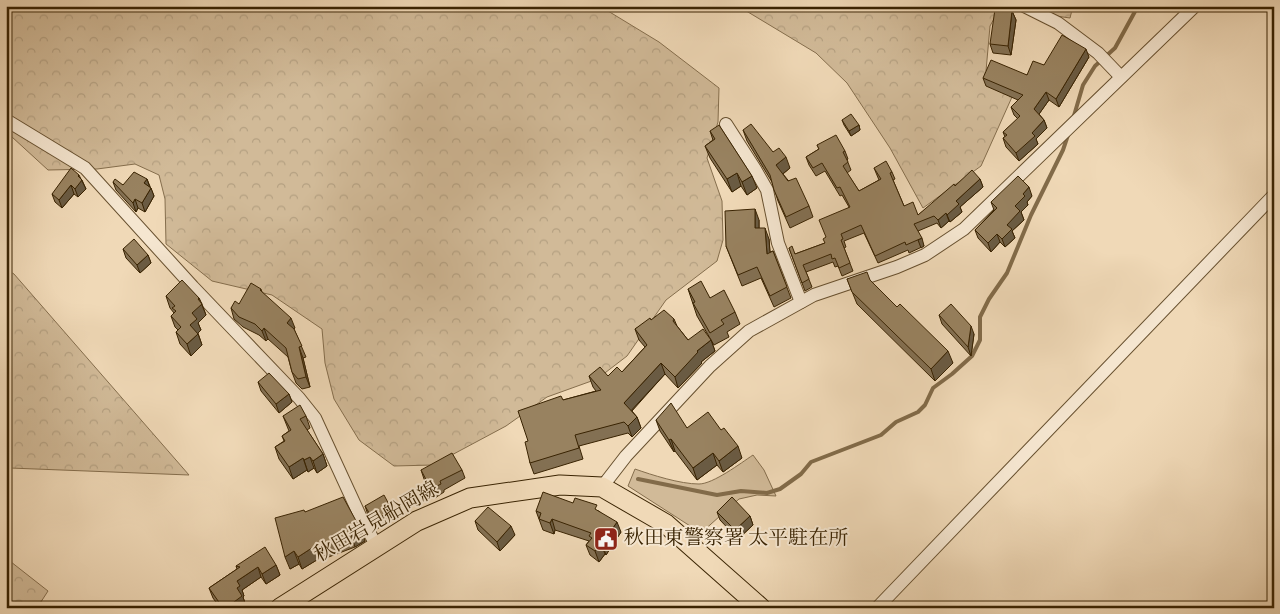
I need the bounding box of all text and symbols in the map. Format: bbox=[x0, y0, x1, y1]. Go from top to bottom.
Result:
street label: 秋田岩見船岡線 bbox=[309, 475, 445, 571]
place label: 秋田東警察署 太平駐在所 bbox=[624, 525, 848, 554]
public building icon: 秋田東警察署 太平駐在所 bbox=[593, 526, 619, 552]

